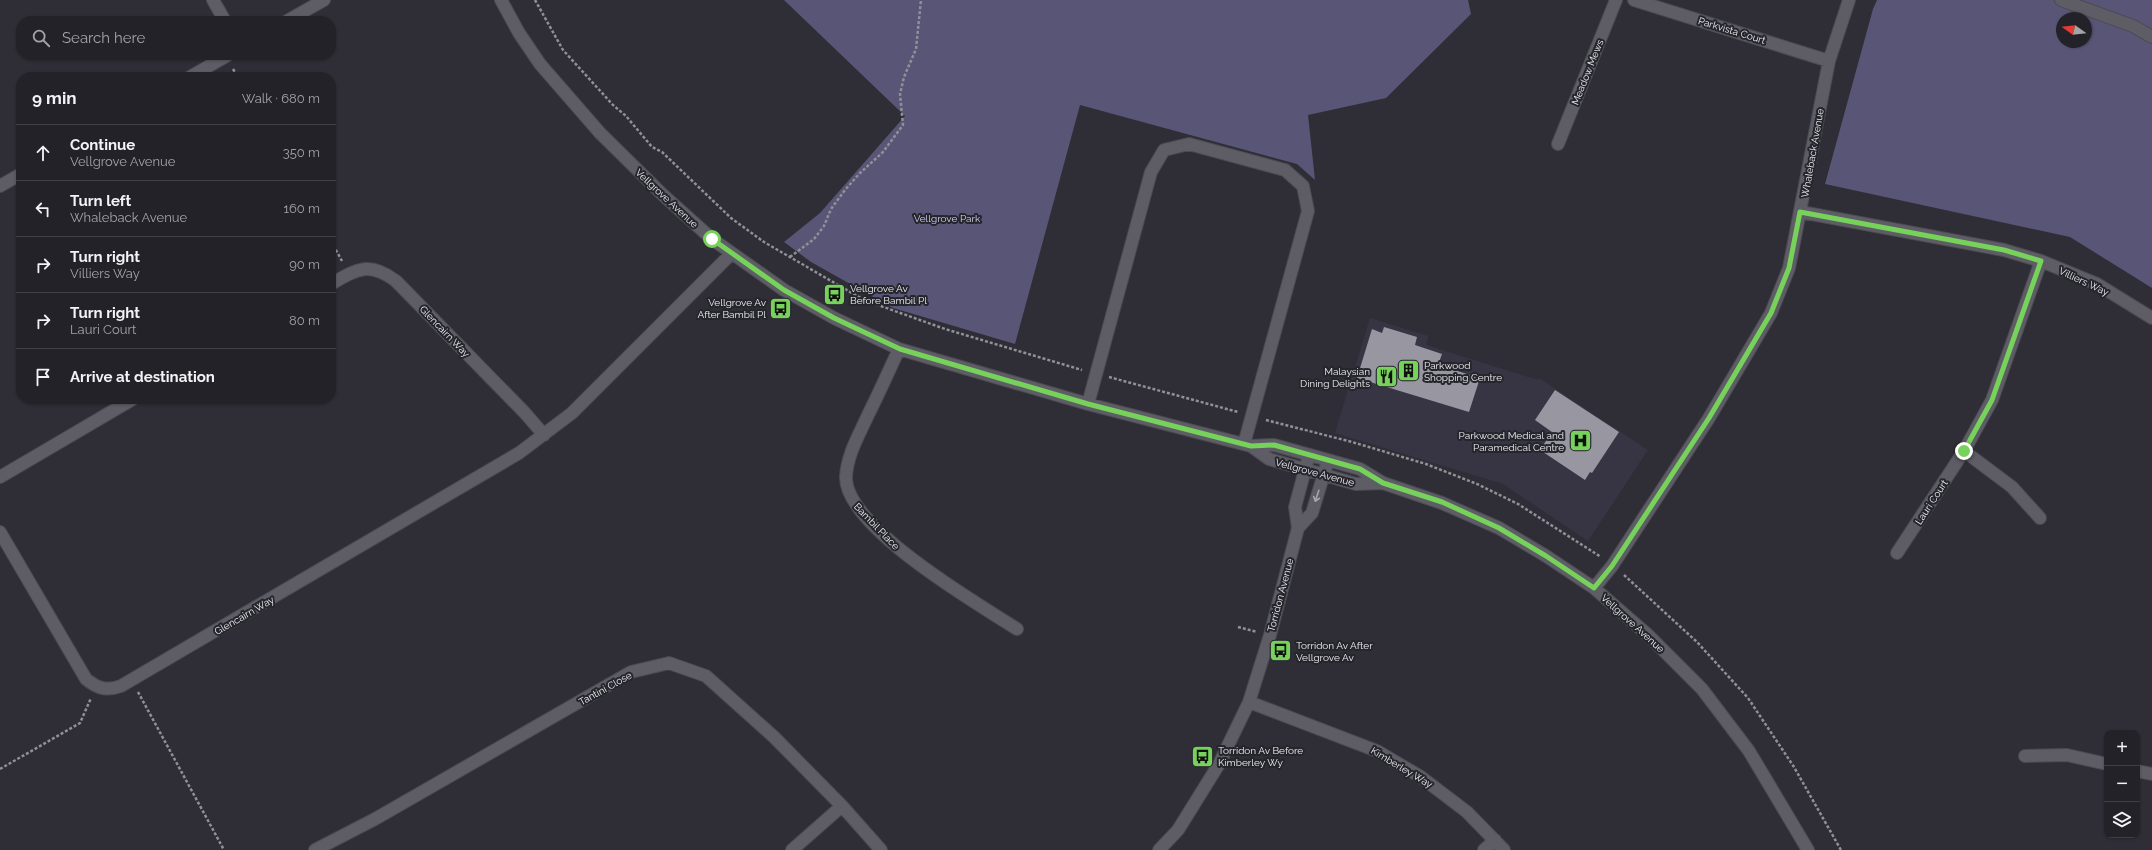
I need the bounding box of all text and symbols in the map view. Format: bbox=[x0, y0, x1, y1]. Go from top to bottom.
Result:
north arrow bbox=[2056, 12, 2092, 48]
street label: Parkvista Court bbox=[1697, 15, 1767, 46]
search box bbox=[16, 16, 336, 60]
icon: search bbox=[30, 27, 52, 49]
text: Search here bbox=[62, 29, 145, 47]
street label: Meadow Mews bbox=[1569, 38, 1606, 107]
text: 9 min bbox=[32, 88, 77, 108]
text: Walk · 680 m bbox=[242, 91, 320, 106]
street label: Whaleback Avenue bbox=[1799, 108, 1826, 198]
text: Continue bbox=[70, 136, 135, 154]
icon: ahead bbox=[32, 142, 54, 164]
text: 350 m bbox=[283, 145, 320, 160]
text: Vellgrove Avenue bbox=[70, 154, 175, 169]
street label: Vellgrove Avenue bbox=[633, 167, 700, 230]
text: Turn left bbox=[70, 192, 131, 210]
icon: left bbox=[32, 198, 54, 220]
text: 160 m bbox=[283, 201, 320, 216]
text: Whaleback Avenue bbox=[70, 210, 187, 225]
park label: Vellgrove Park bbox=[914, 213, 981, 224]
route start bbox=[703, 230, 721, 248]
text: Turn right bbox=[70, 248, 140, 266]
icon: right bbox=[32, 254, 54, 276]
text: 90 m bbox=[289, 257, 320, 272]
street label: Villiers Way bbox=[2057, 265, 2111, 298]
text: Villiers Way bbox=[70, 266, 140, 281]
bus stop icon: Vellgrove Av Before Bambil Pl bbox=[822, 281, 848, 307]
place label: Vellgrove Av Before Bambil Pl bbox=[850, 283, 927, 306]
bus stop icon: Vellgrove Av After Bambil Pl bbox=[768, 295, 794, 321]
place label: Vellgrove Av After Bambil Pl bbox=[698, 297, 767, 320]
street label: Glencairn Way bbox=[417, 303, 472, 360]
text: Turn right bbox=[70, 304, 140, 322]
icon: right bbox=[32, 310, 54, 332]
text: 80 m bbox=[289, 313, 320, 328]
text: Lauri Court bbox=[70, 322, 136, 337]
building icon: Parkwood Shopping Centre bbox=[1396, 358, 1422, 384]
place label: Parkwood Shopping Centre bbox=[1424, 360, 1502, 383]
restaurant icon: Malaysian Dining Delights bbox=[1373, 364, 1399, 390]
icon: arrive bbox=[32, 366, 54, 388]
place label: Malaysian Dining Delights bbox=[1300, 366, 1370, 389]
text: Arrive at destination bbox=[70, 368, 215, 386]
hospital icon: Parkwood Medical and Paramedical Centre bbox=[1567, 428, 1593, 454]
place label: Parkwood Medical and Paramedical Centre bbox=[1459, 430, 1564, 453]
route end bbox=[1955, 442, 1973, 460]
street label: Vellgrove Avenue bbox=[1274, 457, 1356, 488]
street label: Lauri Court bbox=[1913, 477, 1950, 527]
one-way arrow bbox=[1313, 490, 1320, 503]
street label: Bambil Place bbox=[852, 501, 902, 552]
street label: Torridon Avenue bbox=[1265, 557, 1296, 633]
street label: Vellgrove Avenue bbox=[1599, 592, 1667, 655]
street label: Glencairn Way bbox=[213, 594, 276, 637]
bus stop icon: Torridon Av After Vellgrove Av bbox=[1268, 638, 1294, 664]
place label: Torridon Av After Vellgrove Av bbox=[1296, 640, 1373, 663]
street label: Tantini Close bbox=[577, 669, 634, 707]
map controls bbox=[2104, 730, 2140, 838]
button: + bbox=[2104, 730, 2140, 766]
bus stop icon: Torridon Av Before Kimberley Wy bbox=[1189, 743, 1215, 769]
place label: Torridon Av Before Kimberley Wy bbox=[1218, 745, 1303, 768]
street label: Kimberley Way bbox=[1369, 745, 1435, 790]
button: − bbox=[2104, 766, 2140, 802]
button: layers bbox=[2104, 802, 2140, 838]

